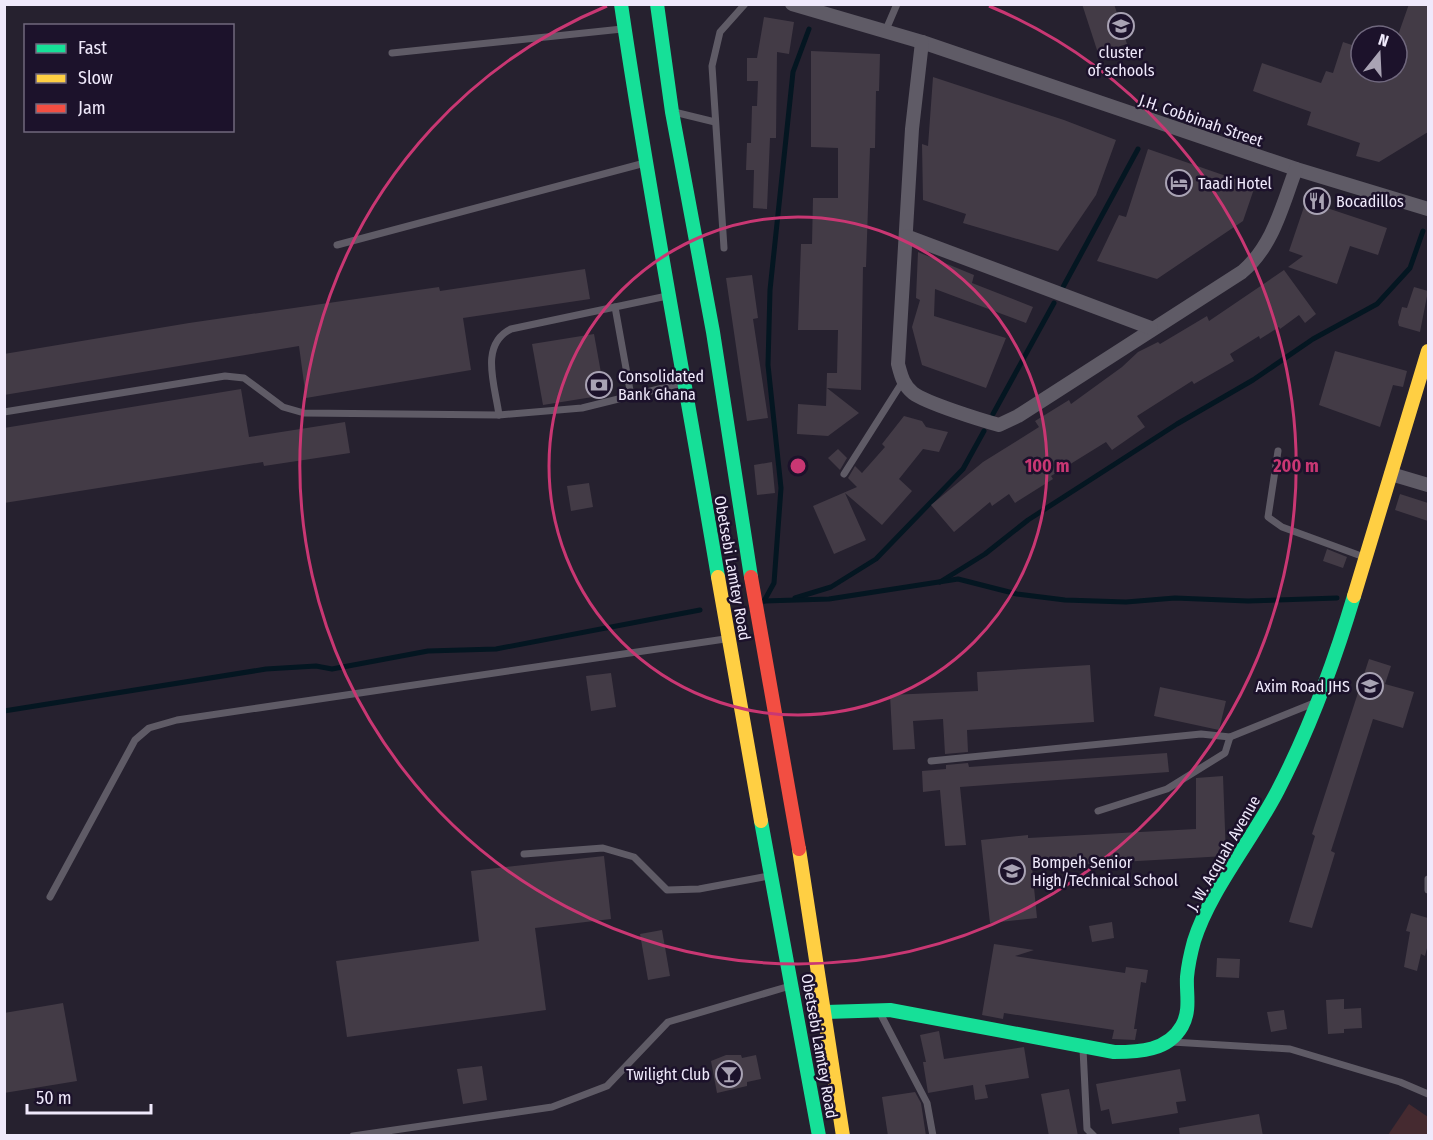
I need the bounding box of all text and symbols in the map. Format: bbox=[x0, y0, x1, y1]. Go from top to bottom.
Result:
school or university icon: cluster of schools bbox=[1106, 11, 1136, 41]
legend bbox=[24, 24, 234, 132]
north arrow bbox=[1349, 24, 1409, 84]
text: N bbox=[1376, 30, 1391, 51]
text: Fast bbox=[78, 37, 107, 59]
place label: cluster of schools bbox=[1087, 43, 1155, 80]
text: Slow bbox=[78, 67, 113, 89]
street label: J.H. Cobbinah Street bbox=[1136, 90, 1266, 151]
text: Jam bbox=[78, 97, 106, 119]
hotel icon: Taadi Hotel bbox=[1164, 168, 1194, 198]
place label: Taadi Hotel bbox=[1198, 174, 1272, 193]
restaurant icon: Bocadillos bbox=[1302, 186, 1332, 216]
place label: Bocadillos bbox=[1336, 192, 1404, 211]
place label: Consolidated Bank Ghana bbox=[618, 367, 704, 404]
bank icon: Consolidated Bank Ghana bbox=[584, 370, 614, 400]
text: 100 m bbox=[1025, 455, 1069, 477]
text: 200 m bbox=[1272, 455, 1319, 477]
centre of rings bbox=[788, 456, 808, 476]
street label: Obetsebi Lamtey Road bbox=[710, 494, 755, 642]
school or university icon: Axim Road JHS bbox=[1355, 671, 1385, 701]
place label: Axim Road JHS bbox=[1256, 677, 1350, 696]
street label: J. W. Acquah Avenue bbox=[1183, 792, 1264, 914]
place label: Bompeh Senior High/Technical School bbox=[1032, 853, 1178, 890]
school or university icon: Bompeh Senior High/Technical School bbox=[997, 856, 1027, 886]
street label: Obetsebi Lamtey Road bbox=[797, 972, 842, 1120]
bar icon: Twilight Club bbox=[714, 1059, 744, 1089]
place label: Twilight Club bbox=[626, 1065, 710, 1084]
scale bar bbox=[27, 1077, 152, 1115]
text: 50 m bbox=[36, 1087, 72, 1109]

